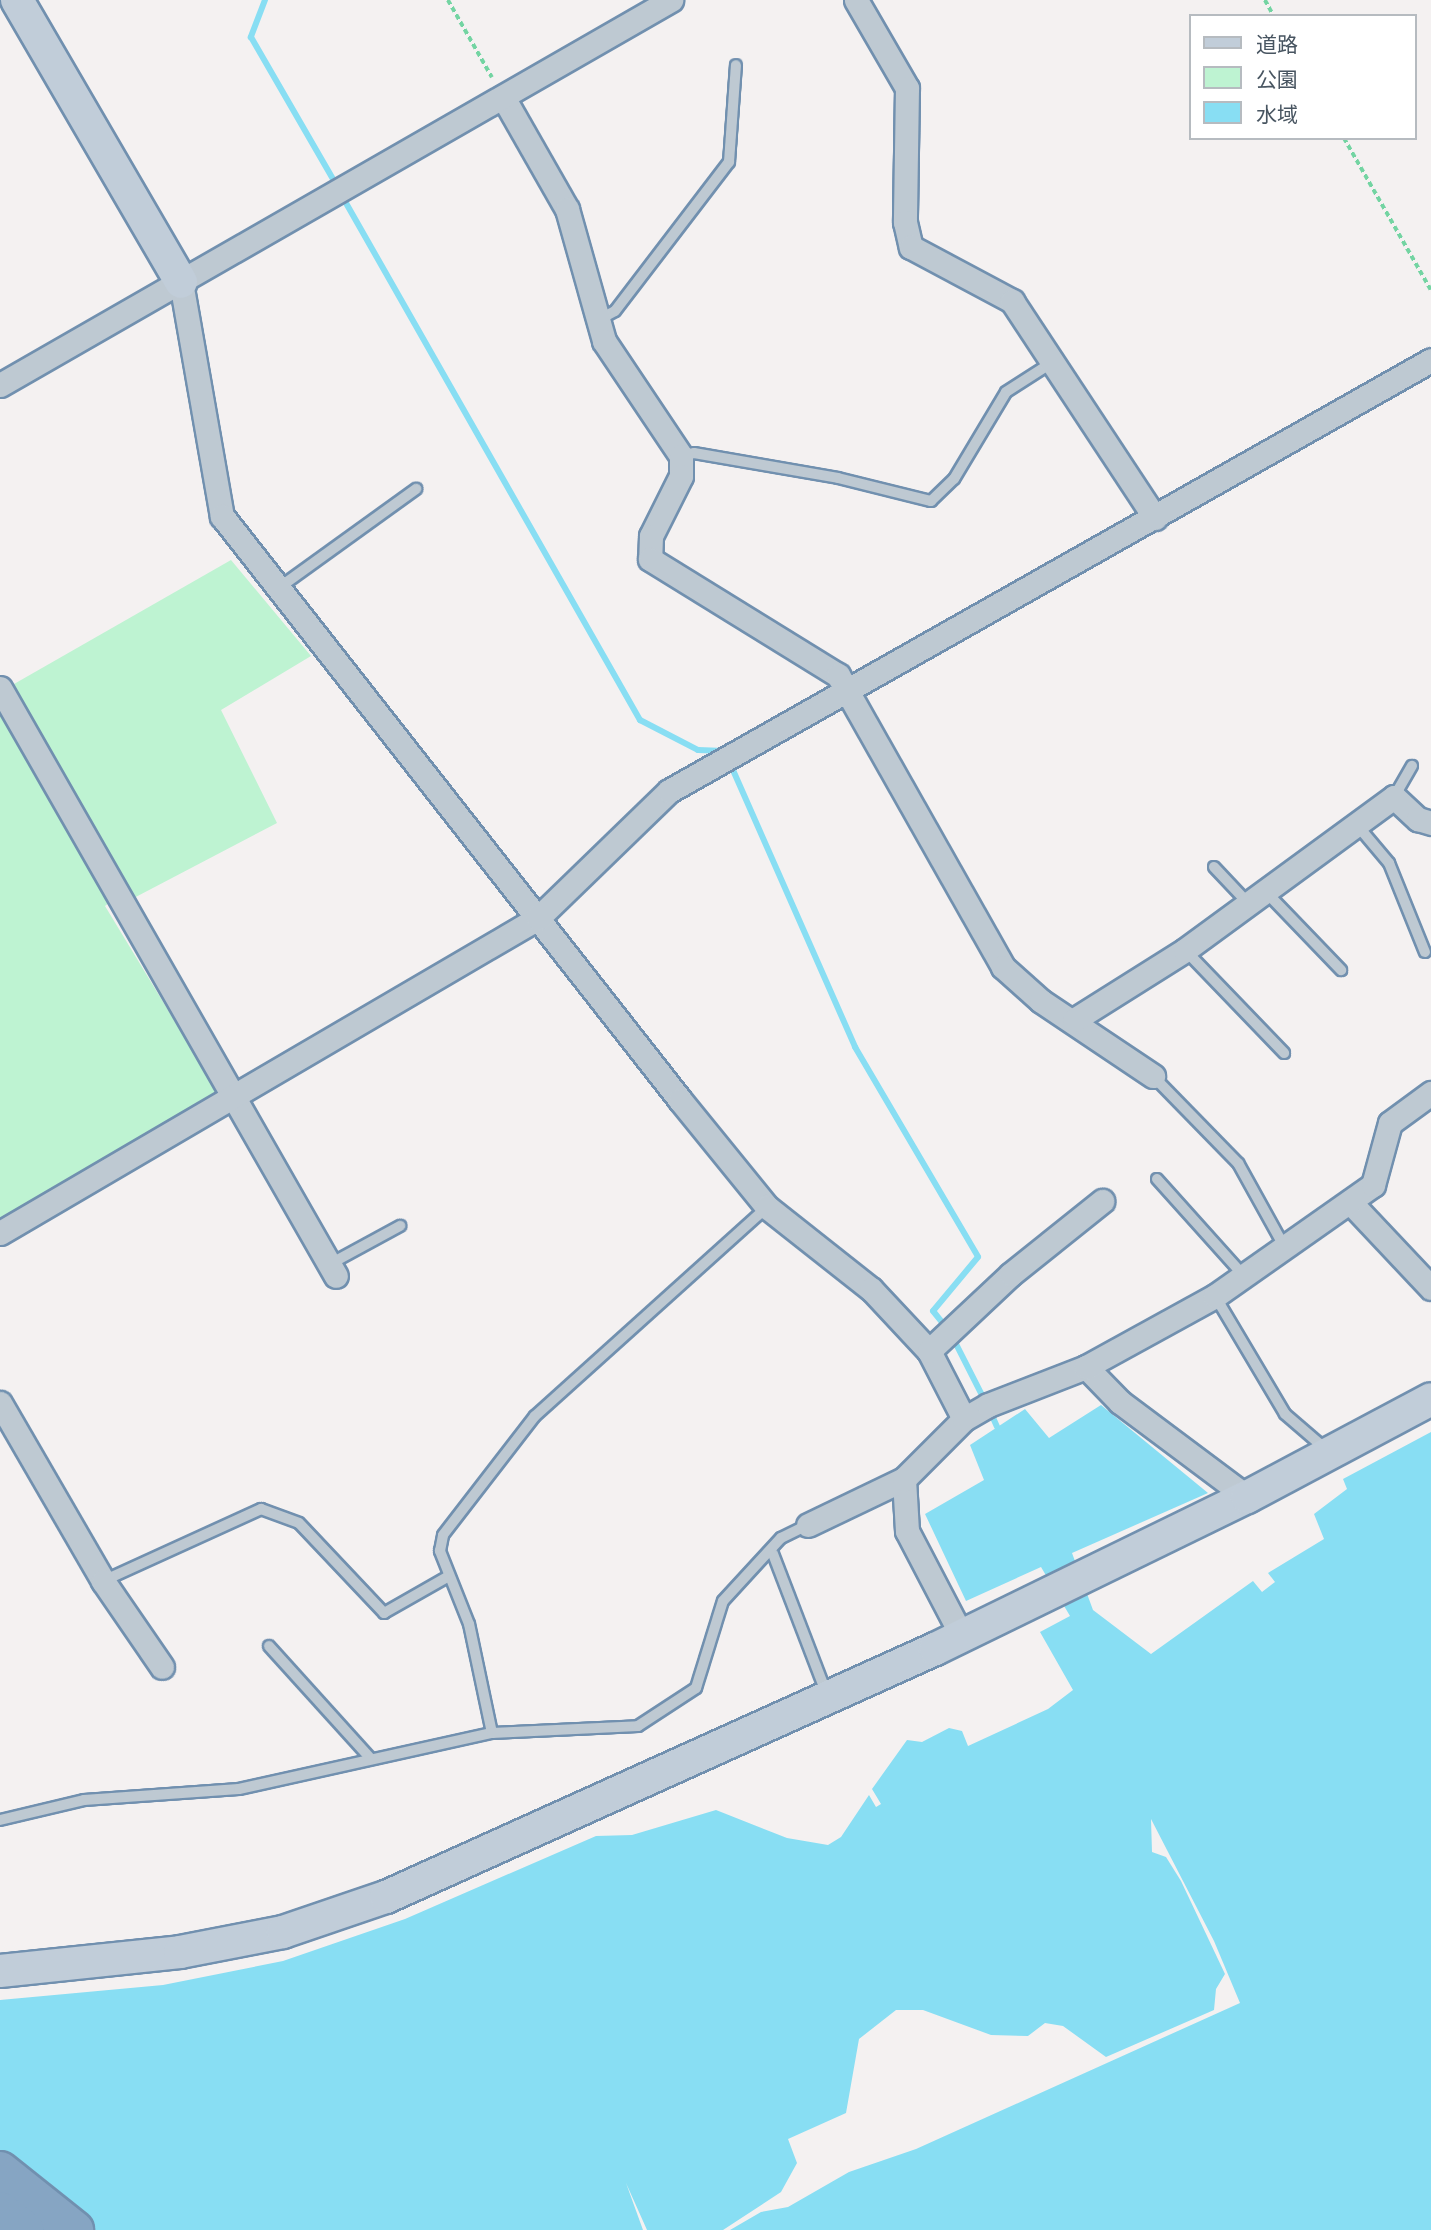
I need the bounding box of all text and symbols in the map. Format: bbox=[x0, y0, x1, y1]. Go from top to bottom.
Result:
legend bbox=[1190, 14, 1417, 140]
text: 道路 bbox=[1256, 31, 1298, 57]
text: 公園 bbox=[1256, 66, 1298, 92]
text: 水域 bbox=[1256, 101, 1298, 127]

